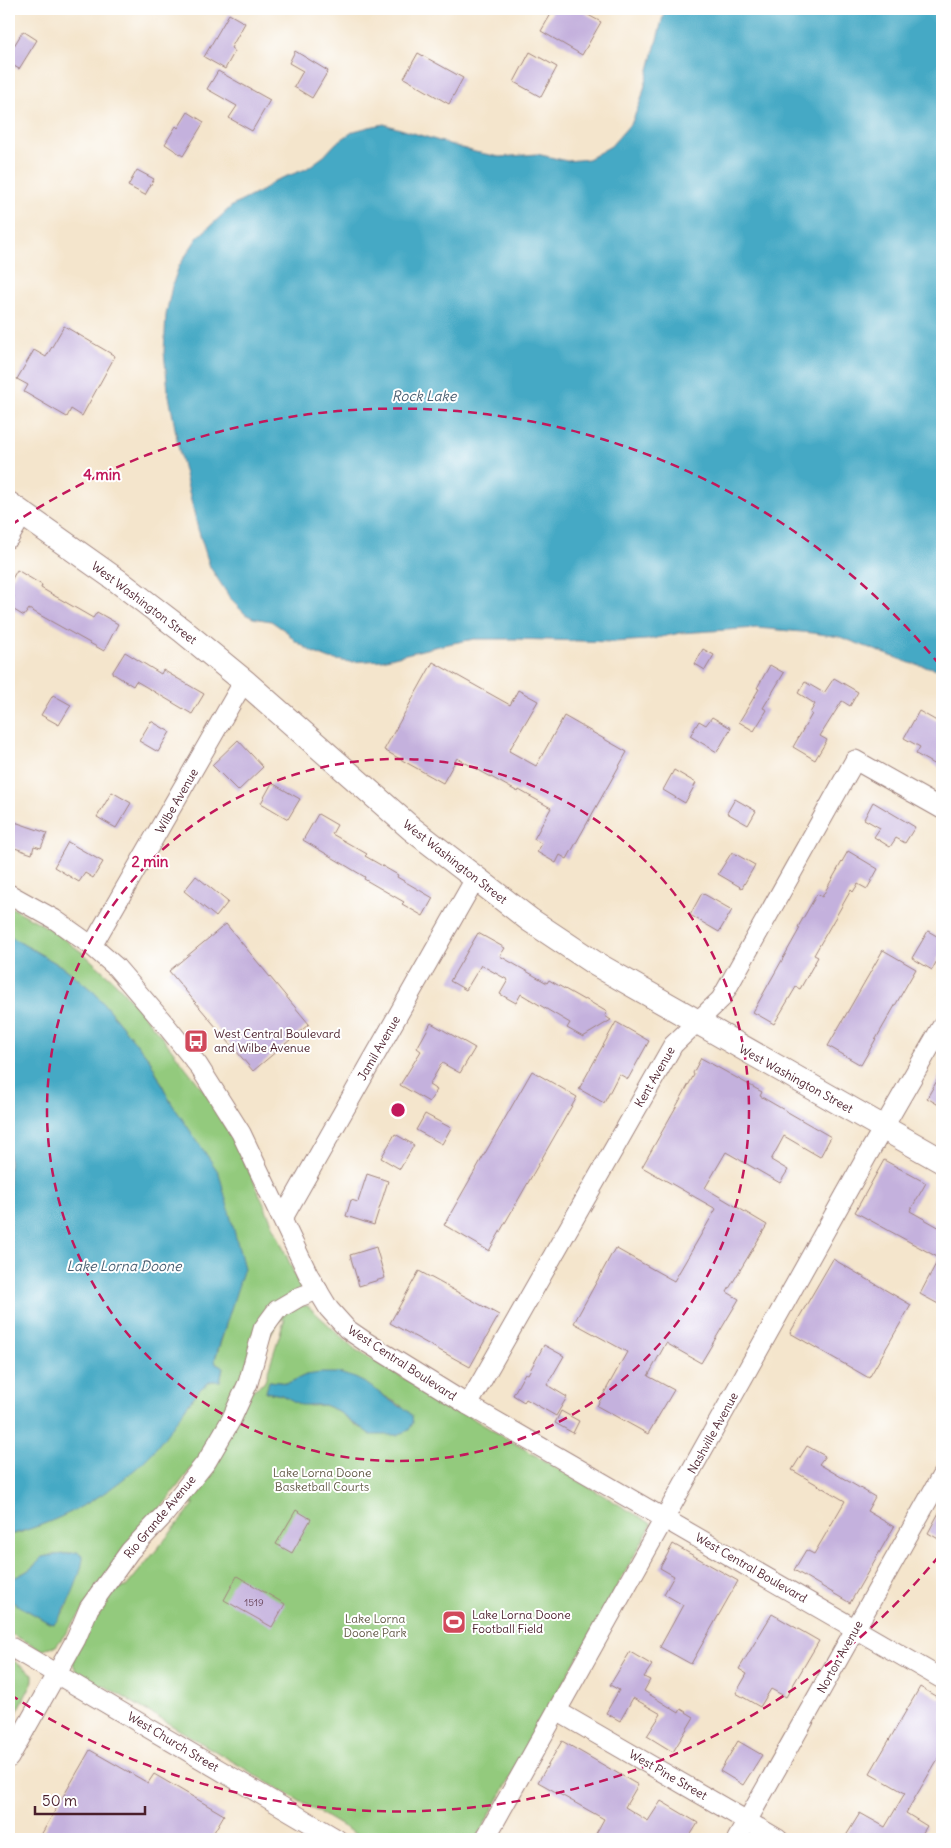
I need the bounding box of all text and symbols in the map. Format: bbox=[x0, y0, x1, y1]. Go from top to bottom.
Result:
water label: Rock Lake bbox=[392, 387, 458, 405]
text: 4 min bbox=[83, 465, 121, 484]
street label: West Washington Street bbox=[89, 558, 200, 647]
street label: Wilbe Avenue bbox=[152, 766, 201, 836]
street label: West Washington Street bbox=[400, 816, 510, 907]
text: 2 min bbox=[132, 852, 169, 871]
street label: Jamil Avenue bbox=[354, 1013, 403, 1083]
place label: West Central Boulevard and Wilbe Avenue bbox=[214, 1026, 341, 1055]
bus stop icon: West Central Boulevard and Wilbe Avenue bbox=[183, 1028, 209, 1054]
street label: West Washington Street bbox=[737, 1041, 856, 1116]
street label: Kent Avenue bbox=[631, 1044, 678, 1110]
centre of rings bbox=[389, 1101, 407, 1119]
water label: Lake Lorna Doone bbox=[66, 1257, 183, 1275]
street label: West Central Boulevard bbox=[345, 1322, 459, 1403]
street label: Nashville Avenue bbox=[684, 1389, 741, 1476]
park label: Lake Lorna Doone Basketball Courts bbox=[273, 1465, 371, 1494]
street label: Rio Grande Avenue bbox=[121, 1472, 199, 1561]
street label: West Central Boulevard bbox=[693, 1529, 810, 1606]
house number: 1519 bbox=[244, 1596, 264, 1609]
place label: Lake Lorna Doone Football Field bbox=[472, 1607, 571, 1636]
sports icon: Lake Lorna Doone Football Field bbox=[441, 1609, 467, 1635]
park label: Lake Lorna Doone Park bbox=[343, 1611, 407, 1640]
street label: Norton Avenue bbox=[813, 1618, 866, 1696]
street label: West Church Street bbox=[125, 1708, 222, 1775]
street label: West Pine Street bbox=[627, 1746, 710, 1803]
scale bar bbox=[35, 1783, 145, 1815]
text: 50 m bbox=[42, 1791, 77, 1810]

